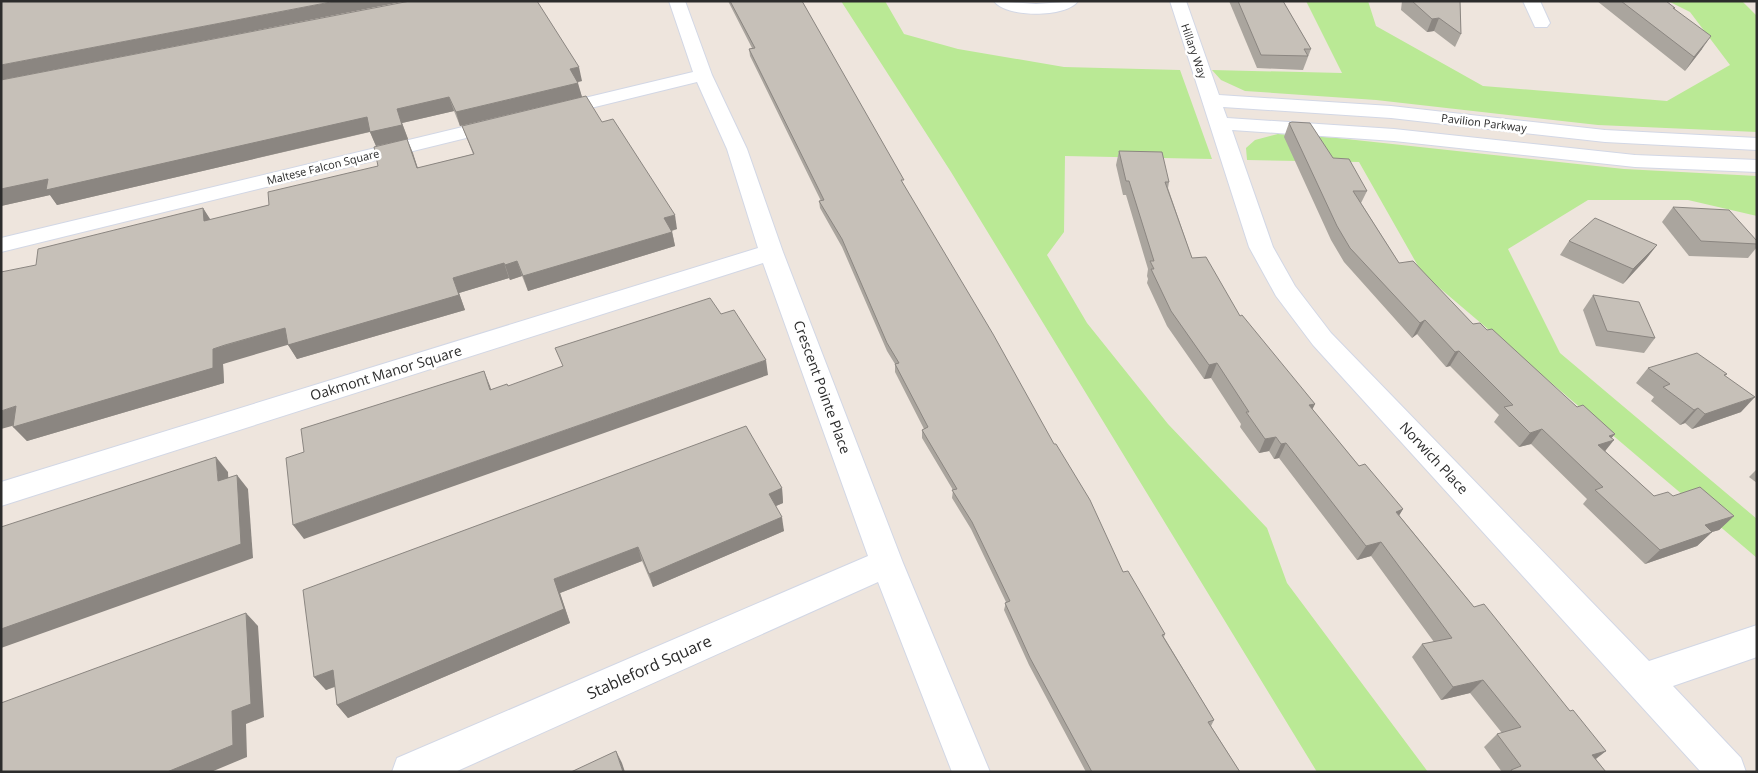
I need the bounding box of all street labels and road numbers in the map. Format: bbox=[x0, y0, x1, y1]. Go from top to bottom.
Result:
street label: Hillary Way bbox=[1178, 21, 1211, 81]
street label: Pavilion Parkway bbox=[1440, 110, 1528, 135]
street label: Maltese Falcon Square bbox=[265, 145, 381, 188]
street label: Crescent Pointe Place bbox=[789, 318, 855, 456]
street label: Oakmont Manor Square bbox=[308, 340, 464, 405]
street label: Norwich Place bbox=[1396, 417, 1473, 498]
street label: Stableford Square bbox=[583, 630, 715, 704]

